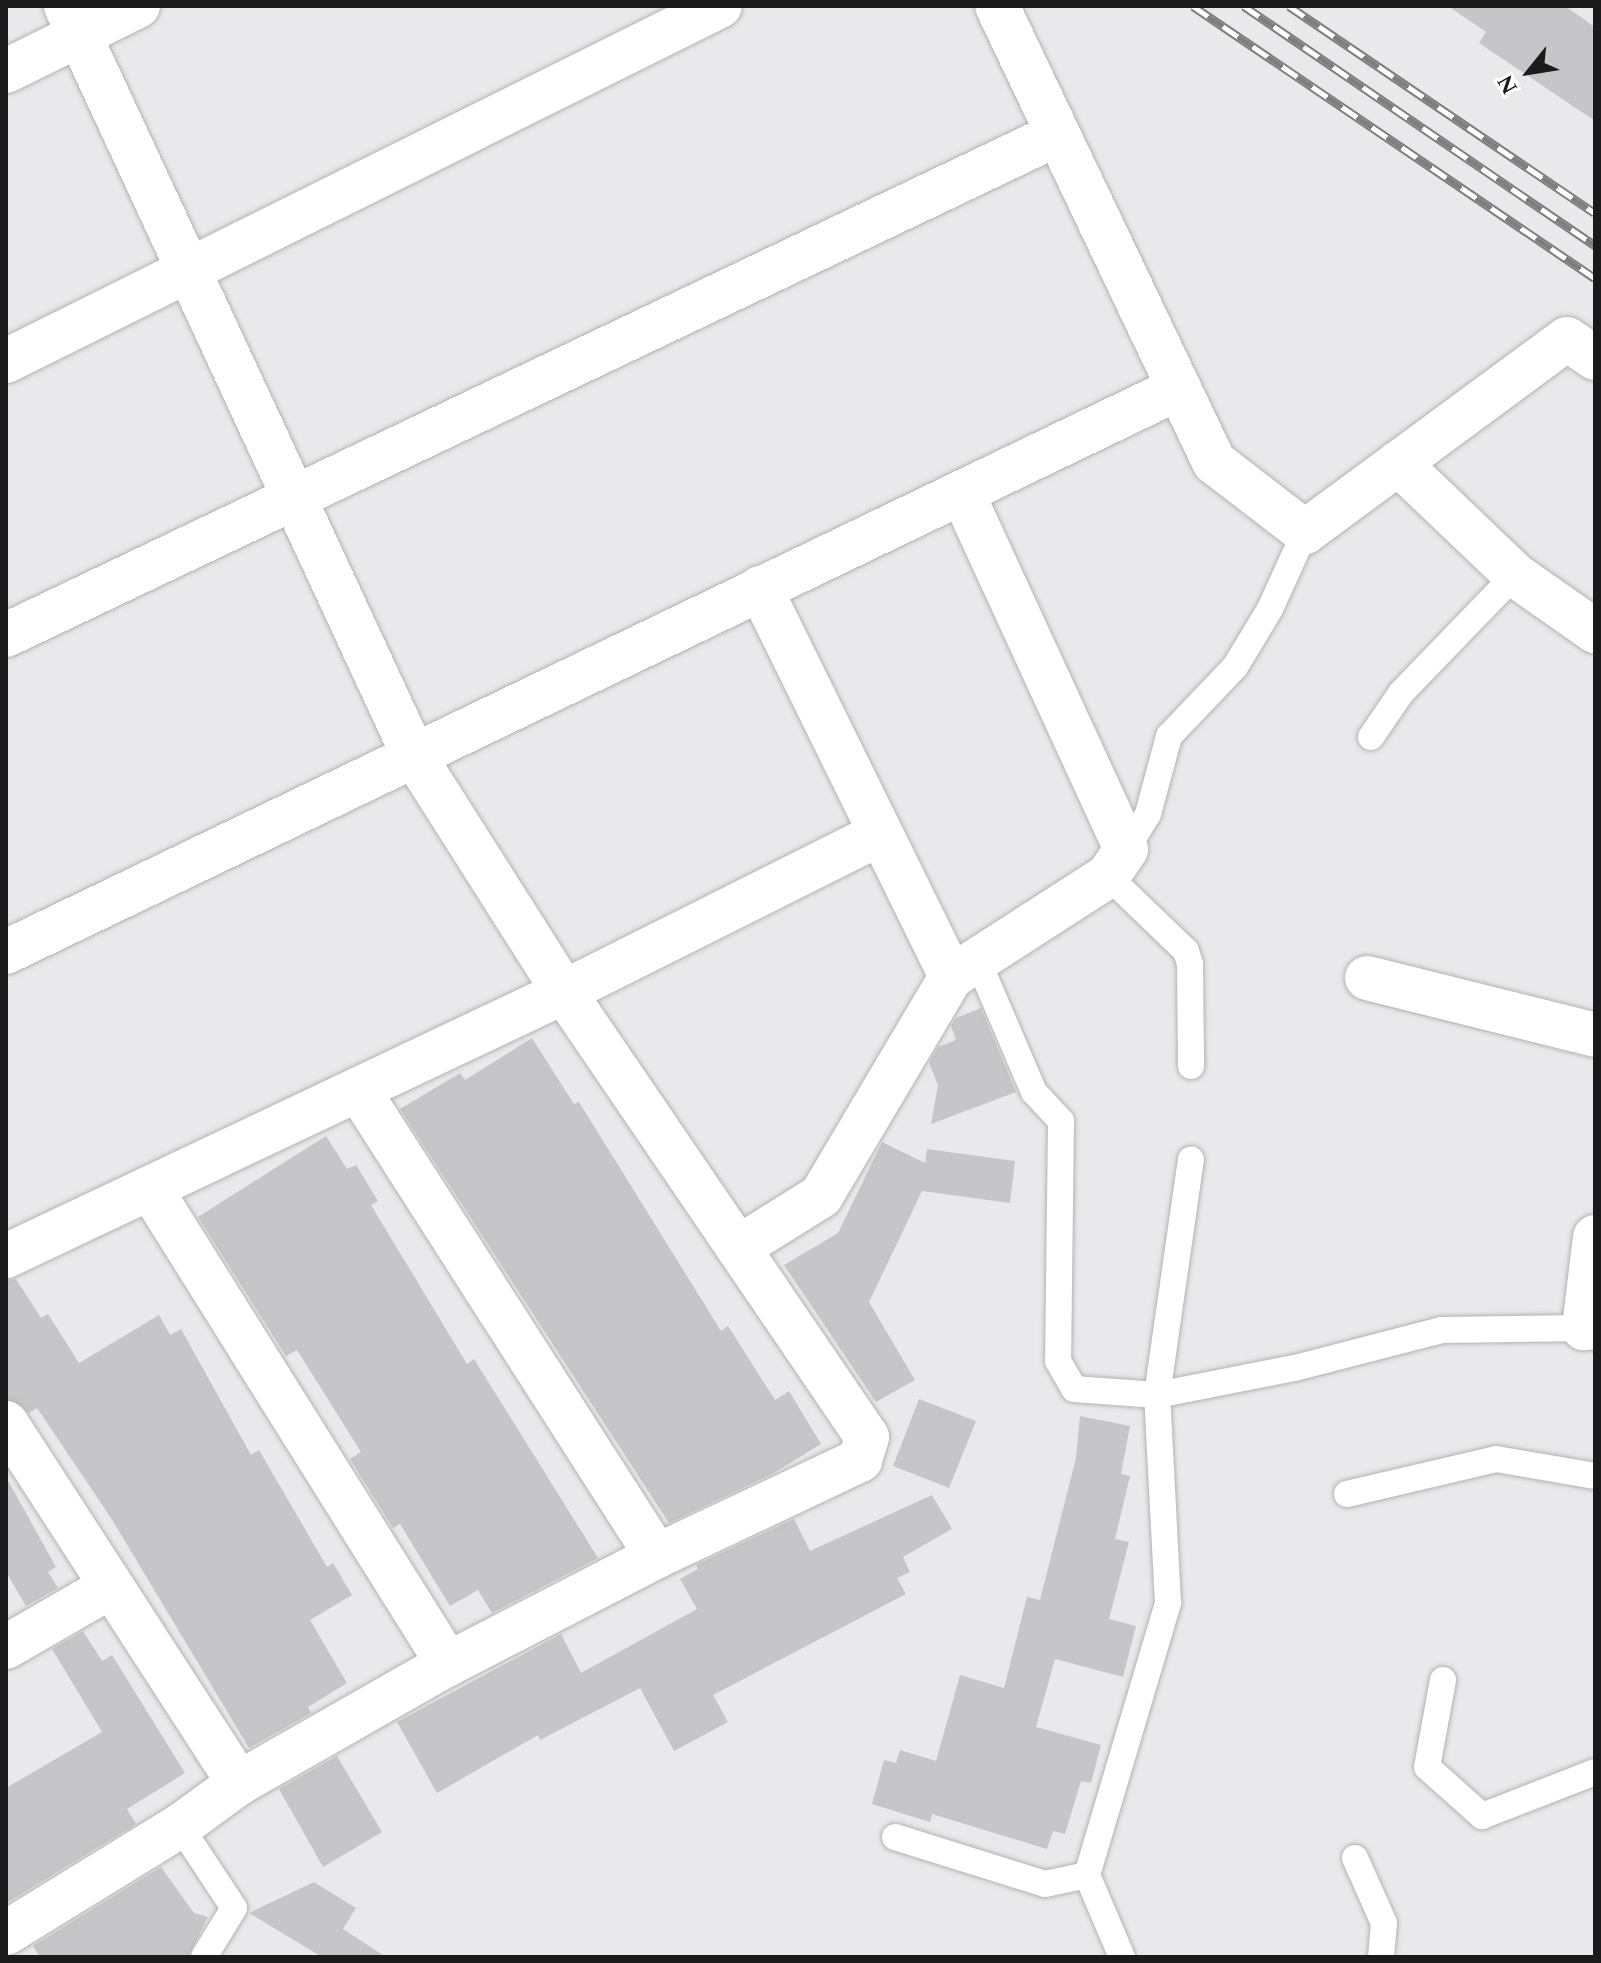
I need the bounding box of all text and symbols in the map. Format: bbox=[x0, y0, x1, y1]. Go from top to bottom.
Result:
north arrow bbox=[1489, 32, 1569, 112]
text: N bbox=[1489, 68, 1527, 100]

